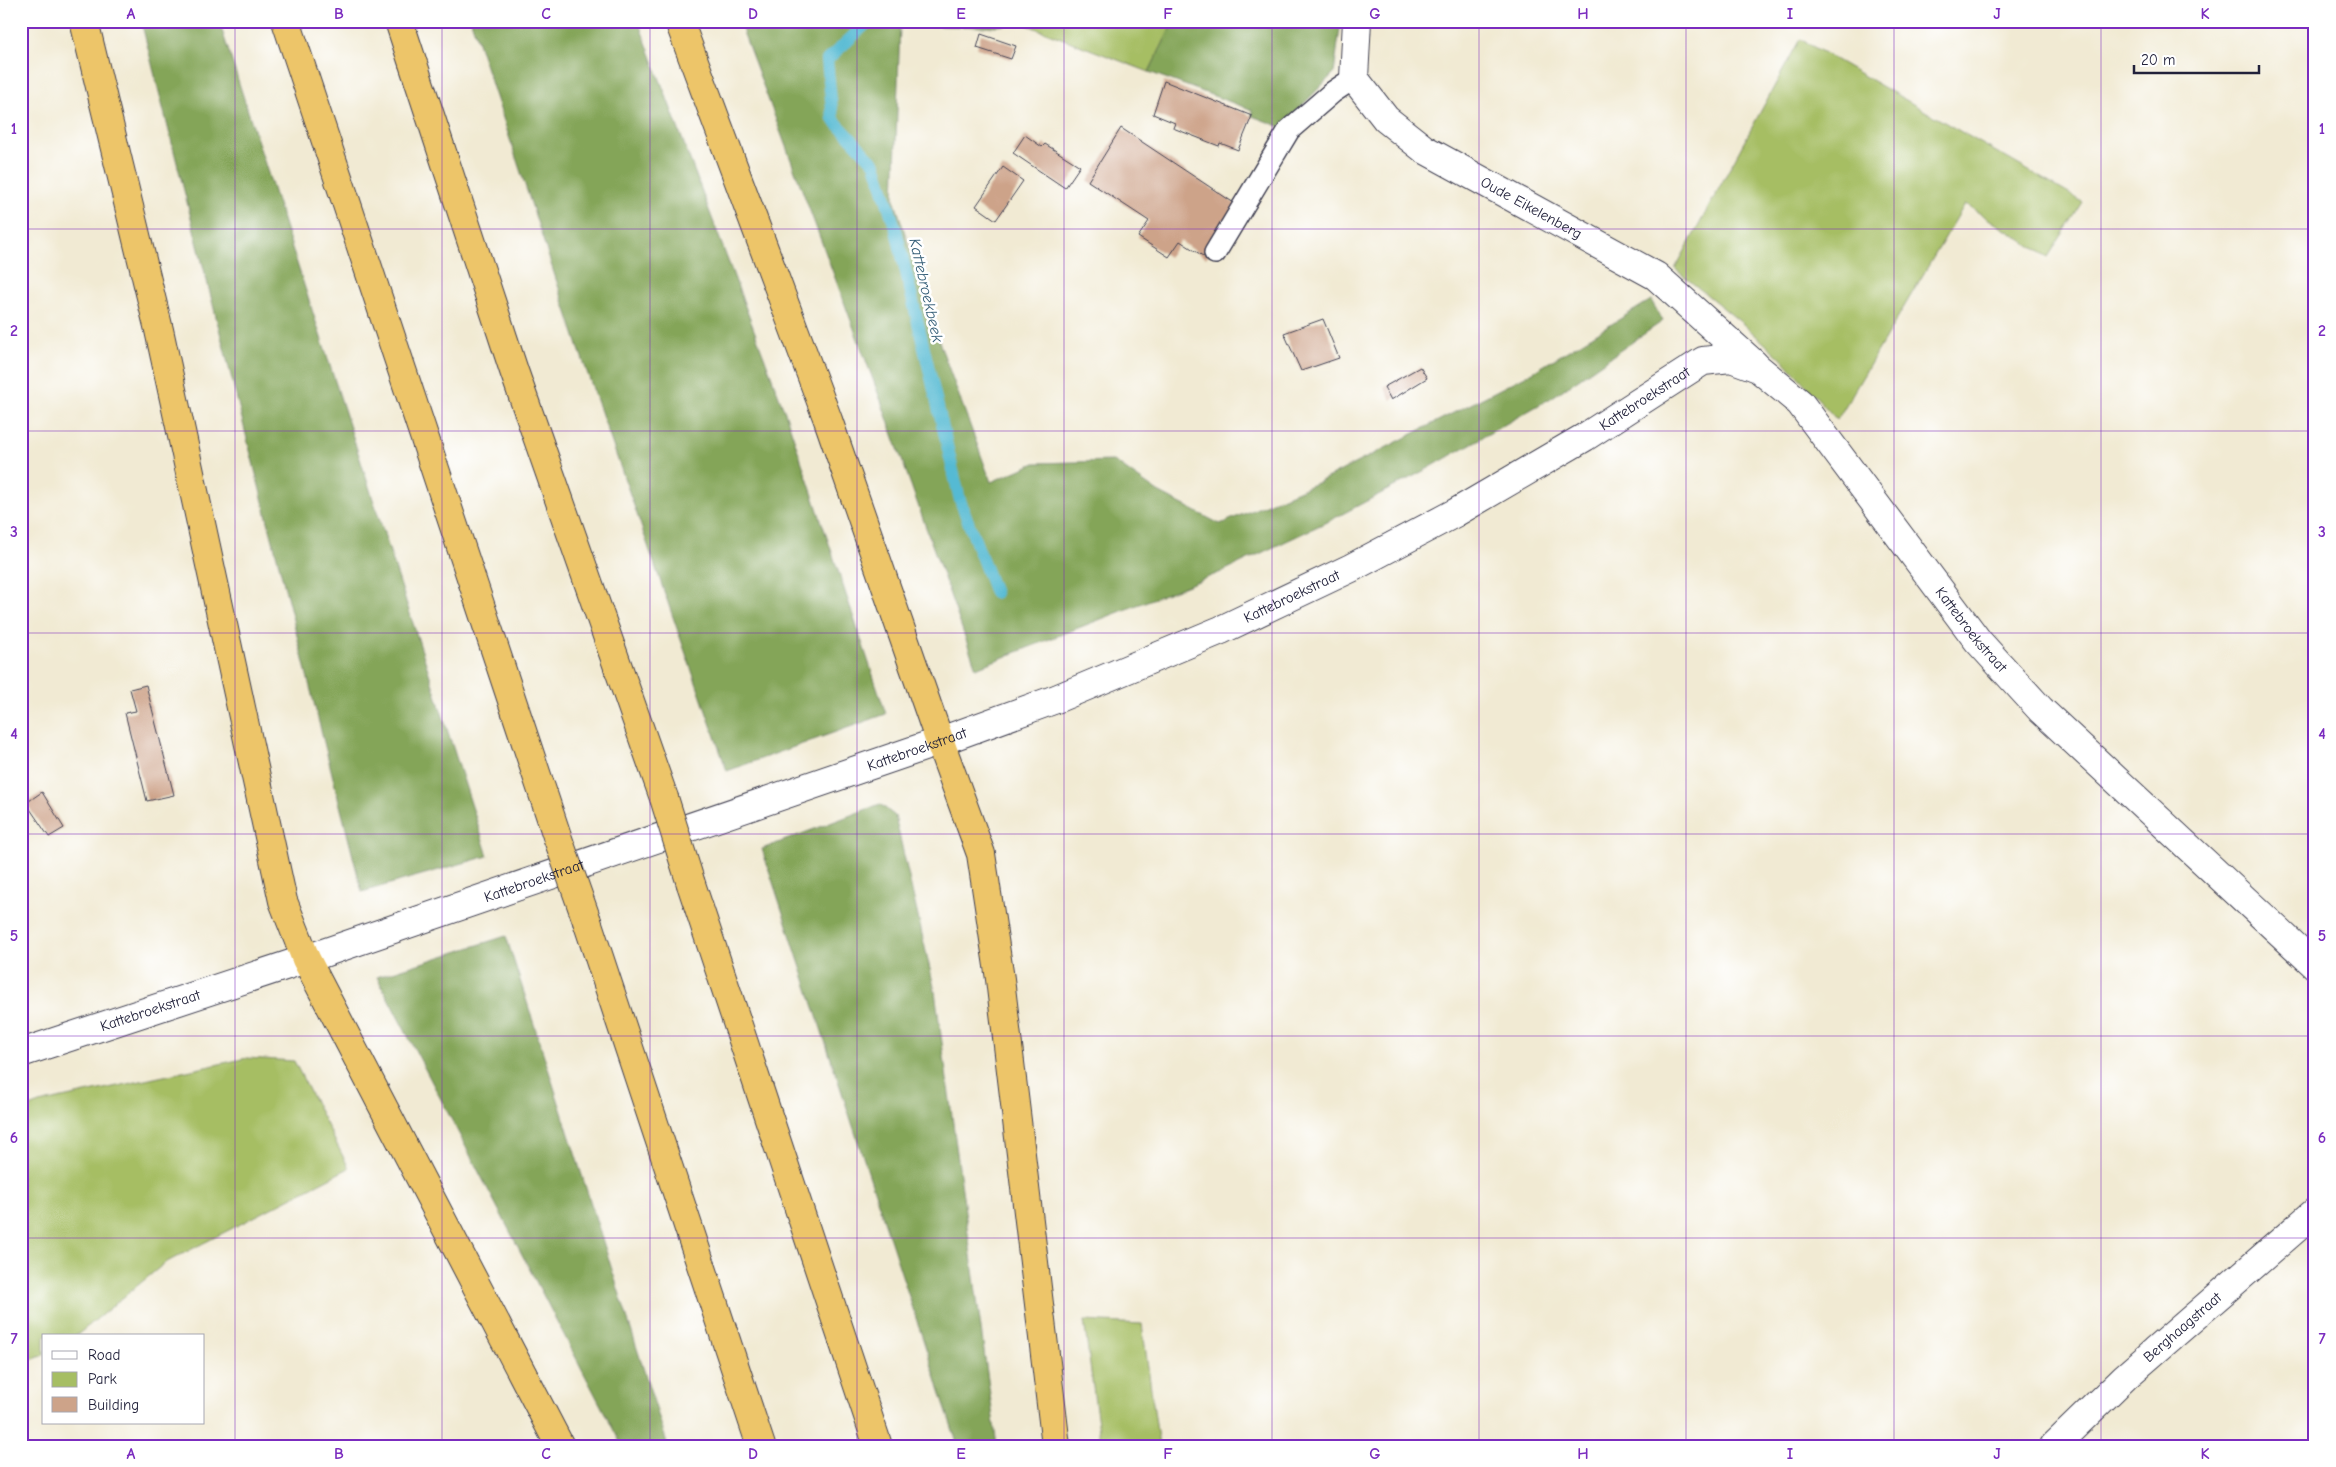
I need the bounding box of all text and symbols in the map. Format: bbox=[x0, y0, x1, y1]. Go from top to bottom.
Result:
text: A bbox=[127, 5, 136, 23]
text: B bbox=[334, 5, 344, 23]
text: C bbox=[541, 5, 551, 23]
text: D bbox=[748, 5, 758, 23]
text: E bbox=[956, 5, 966, 23]
text: F bbox=[1163, 5, 1173, 23]
text: G bbox=[1369, 5, 1381, 23]
text: H bbox=[1577, 5, 1589, 23]
text: I bbox=[1787, 5, 1793, 23]
text: J bbox=[1993, 5, 2001, 23]
text: K bbox=[2200, 5, 2210, 23]
scale bar bbox=[2134, 42, 2258, 74]
text: 20 m bbox=[2141, 51, 2175, 69]
text: 1 bbox=[11, 120, 17, 138]
text: 1 bbox=[2319, 120, 2325, 138]
street label: Oude Eikelenberg bbox=[1478, 173, 1585, 243]
water label: Kattebroekbeek bbox=[905, 236, 947, 344]
text: 2 bbox=[10, 322, 18, 340]
text: 2 bbox=[2318, 322, 2326, 340]
street label: Kattebroekstraat bbox=[1596, 362, 1694, 434]
text: 3 bbox=[10, 523, 18, 541]
text: 3 bbox=[2318, 523, 2326, 541]
street label: Kattebroekstraat bbox=[1241, 565, 1343, 627]
street label: Kattebroekstraat bbox=[1932, 583, 2011, 676]
street label: Kattebroekstraat bbox=[865, 723, 970, 775]
text: 4 bbox=[10, 725, 18, 743]
text: 4 bbox=[2318, 725, 2326, 743]
street label: Kattebroekstraat bbox=[482, 855, 587, 906]
text: 5 bbox=[10, 927, 18, 945]
text: 5 bbox=[2318, 927, 2326, 945]
street label: Kattebroekstraat bbox=[98, 985, 203, 1035]
text: 6 bbox=[10, 1129, 18, 1147]
text: 6 bbox=[2318, 1129, 2326, 1147]
street label: Berghaagstraat bbox=[2140, 1288, 2226, 1366]
text: 7 bbox=[10, 1330, 18, 1348]
text: 7 bbox=[2318, 1330, 2326, 1348]
legend bbox=[42, 1334, 205, 1424]
text: Road bbox=[88, 1346, 120, 1364]
text: Park bbox=[88, 1370, 117, 1388]
text: Building bbox=[88, 1396, 139, 1414]
text: A bbox=[127, 1445, 136, 1463]
text: B bbox=[334, 1445, 344, 1463]
text: C bbox=[541, 1445, 551, 1463]
text: D bbox=[748, 1445, 758, 1463]
text: E bbox=[956, 1445, 966, 1463]
text: F bbox=[1163, 1445, 1173, 1463]
text: G bbox=[1369, 1445, 1381, 1463]
text: H bbox=[1577, 1445, 1589, 1463]
text: I bbox=[1787, 1445, 1793, 1463]
text: J bbox=[1993, 1445, 2001, 1463]
text: K bbox=[2200, 1445, 2210, 1463]

